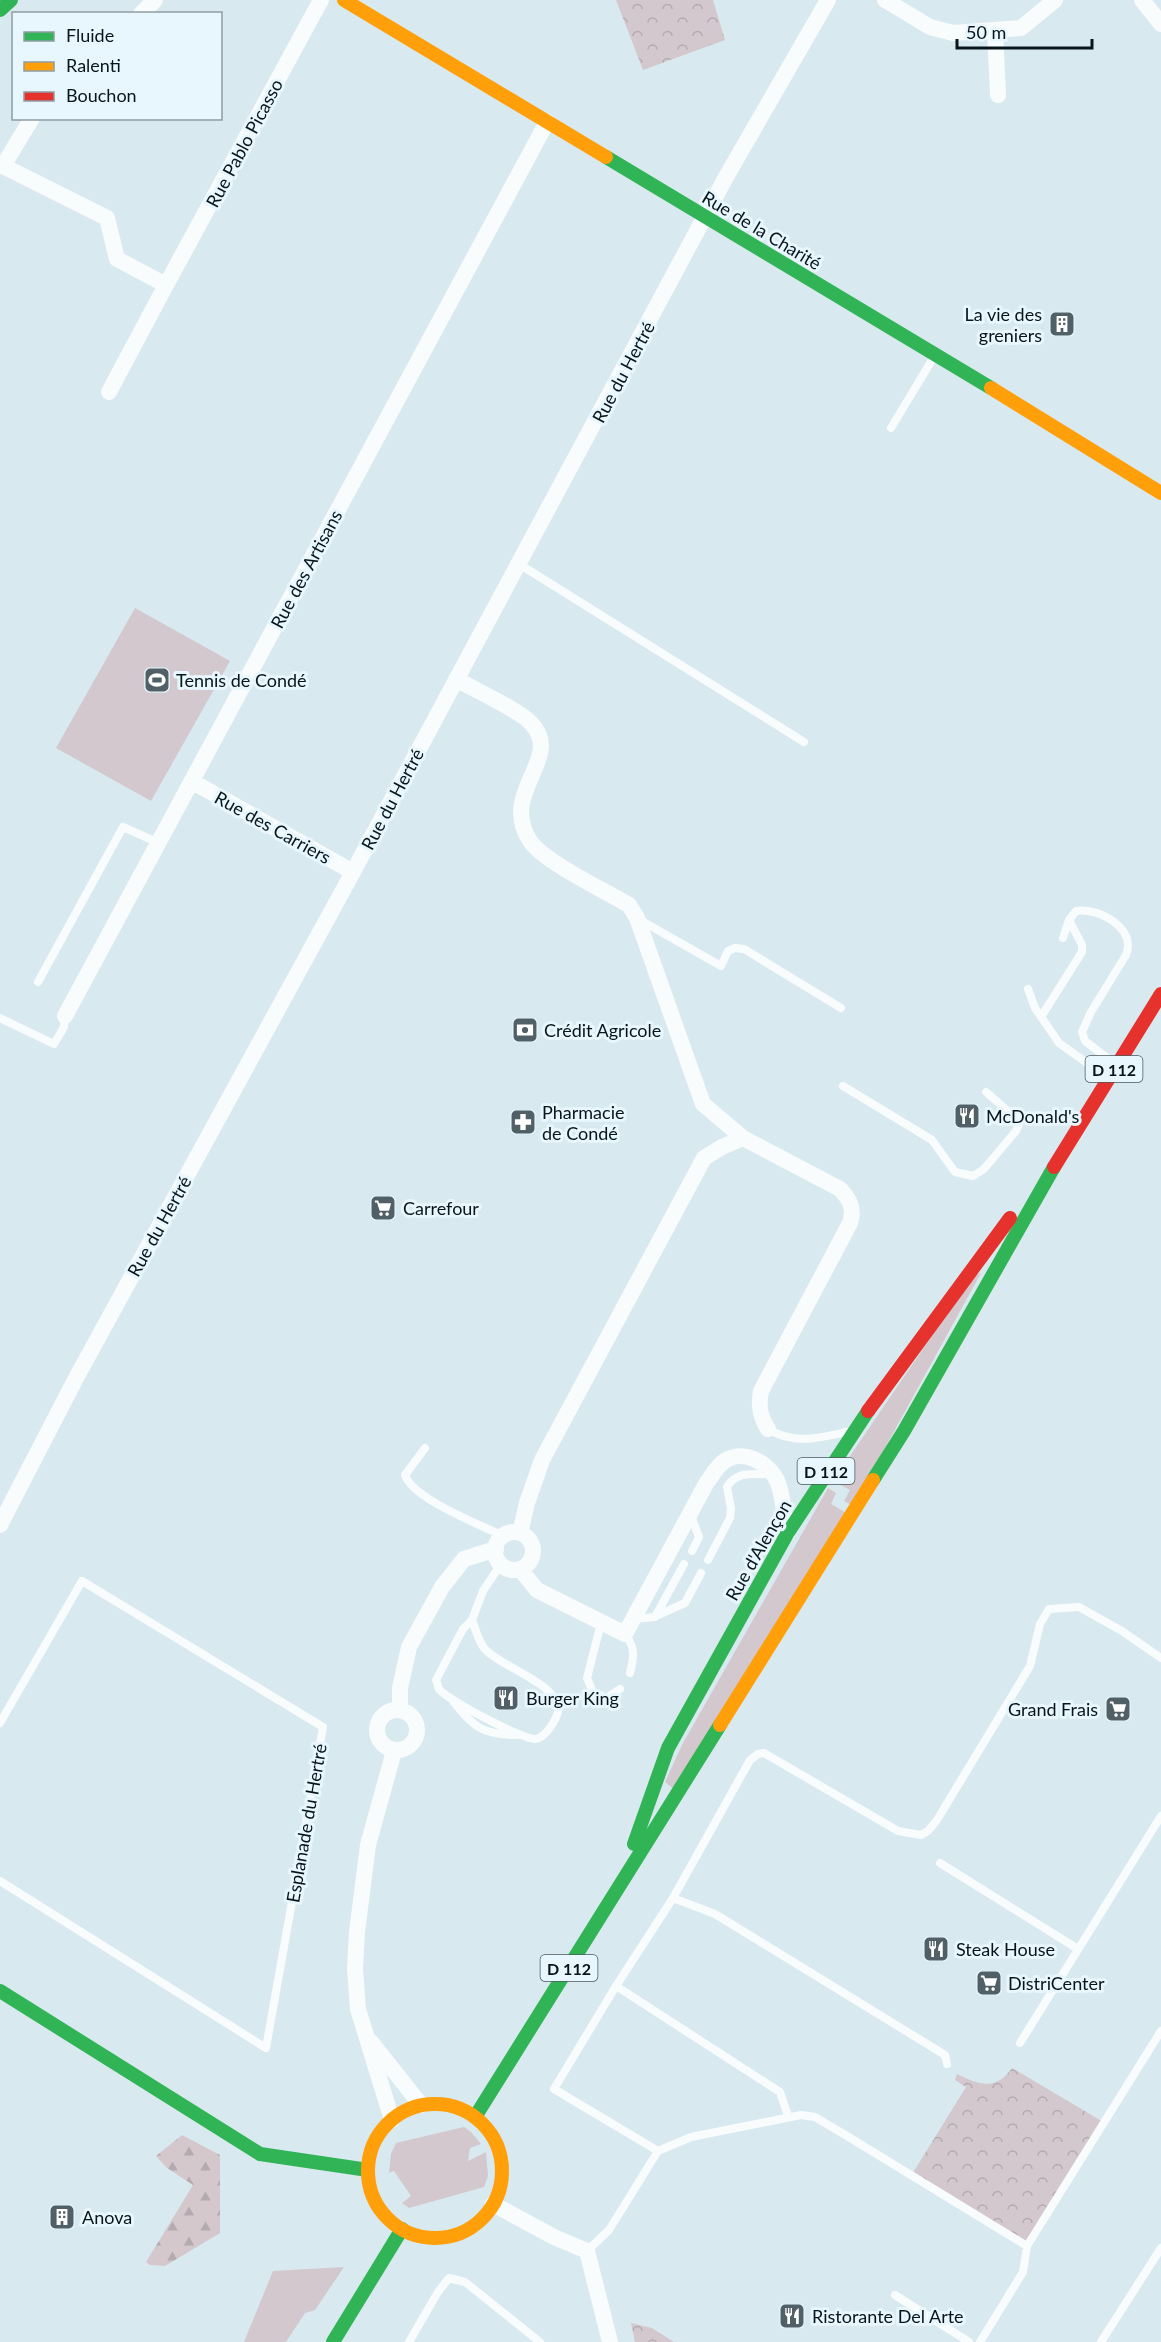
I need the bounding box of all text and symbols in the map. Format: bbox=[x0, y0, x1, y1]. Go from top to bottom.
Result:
legend bbox=[12, 12, 222, 120]
scale bar bbox=[957, 12, 1092, 50]
text: 50 m bbox=[966, 21, 1006, 43]
text: Fluide bbox=[66, 24, 114, 46]
text: Ralenti bbox=[66, 54, 121, 76]
street label: Rue Pablo Picasso bbox=[201, 75, 287, 211]
text: Bouchon bbox=[66, 84, 137, 106]
street label: Rue de la Charité bbox=[699, 186, 825, 274]
place label: La vie des greniers bbox=[965, 303, 1042, 346]
building icon: La vie des greniers bbox=[1047, 309, 1077, 339]
street label: Rue du Hertré bbox=[587, 318, 659, 426]
street label: Rue des Artisans bbox=[266, 506, 347, 632]
sports icon: Tennis de Condé bbox=[142, 665, 172, 695]
place label: Tennis de Condé bbox=[176, 669, 307, 691]
street label: Rue du Hertré bbox=[356, 745, 428, 853]
street label: Rue des Carriers bbox=[211, 786, 335, 868]
bank icon: Crédit Agricole bbox=[510, 1015, 540, 1045]
place label: Crédit Agricole bbox=[544, 1019, 661, 1041]
road number: D 112 bbox=[1086, 1056, 1142, 1082]
place label: Pharmacie de Condé bbox=[542, 1101, 624, 1144]
restaurant icon: McDonald's bbox=[952, 1101, 982, 1131]
place label: McDonald's bbox=[986, 1105, 1080, 1127]
pharmacy icon: Pharmacie de Condé bbox=[508, 1107, 538, 1137]
street label: Rue du Hertré bbox=[122, 1172, 196, 1280]
supermarket icon: Carrefour bbox=[368, 1193, 398, 1223]
place label: Carrefour bbox=[403, 1197, 479, 1219]
road number: D 112 bbox=[798, 1458, 854, 1484]
street label: Rue d'Alençon bbox=[720, 1496, 796, 1604]
restaurant icon: Burger King bbox=[491, 1683, 521, 1713]
place label: Burger King bbox=[526, 1687, 619, 1709]
supermarket icon: Grand Frais bbox=[1103, 1694, 1133, 1724]
place label: Grand Frais bbox=[1008, 1698, 1098, 1720]
street label: Esplanade du Hertré bbox=[281, 1742, 331, 1904]
restaurant icon: Steak House bbox=[921, 1934, 951, 1964]
place label: Steak House bbox=[956, 1938, 1055, 1960]
road number: D 112 bbox=[540, 1955, 598, 1981]
supermarket icon: DistriCenter bbox=[974, 1968, 1004, 1998]
place label: DistriCenter bbox=[1008, 1972, 1105, 1994]
building icon: Anova bbox=[47, 2202, 77, 2232]
place label: Anova bbox=[82, 2206, 132, 2228]
restaurant icon: Ristorante Del Arte bbox=[777, 2301, 807, 2331]
place label: Ristorante Del Arte bbox=[812, 2305, 964, 2327]

